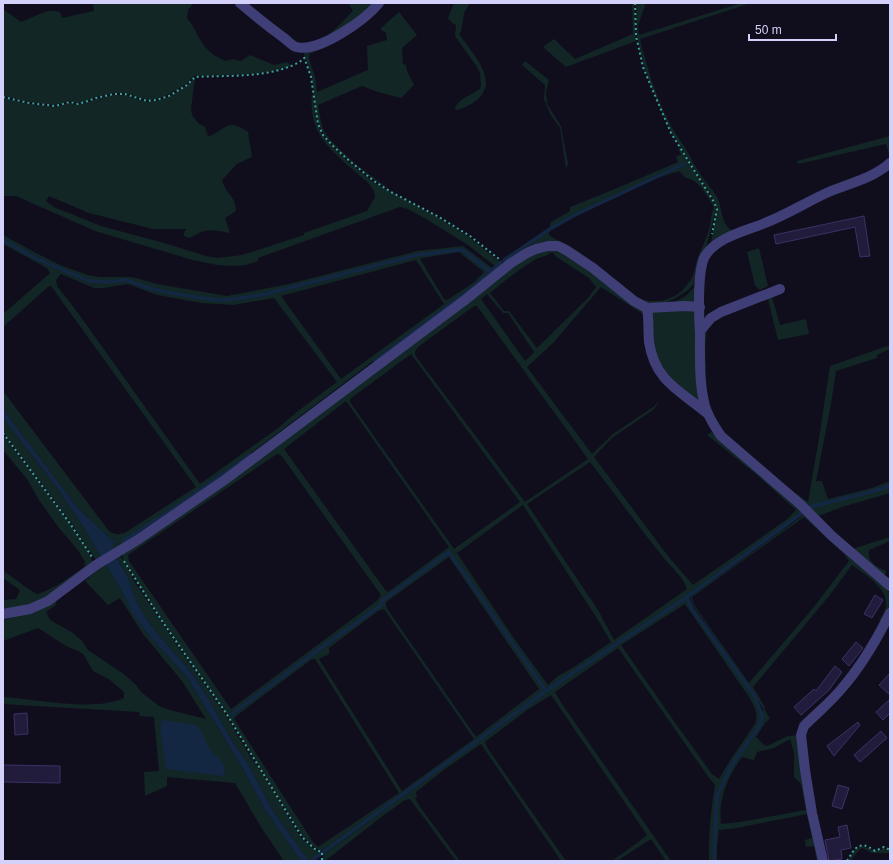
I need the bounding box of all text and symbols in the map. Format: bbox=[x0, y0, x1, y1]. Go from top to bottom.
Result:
scale bar bbox=[749, 16, 836, 42]
text: 50 m bbox=[755, 23, 782, 37]

